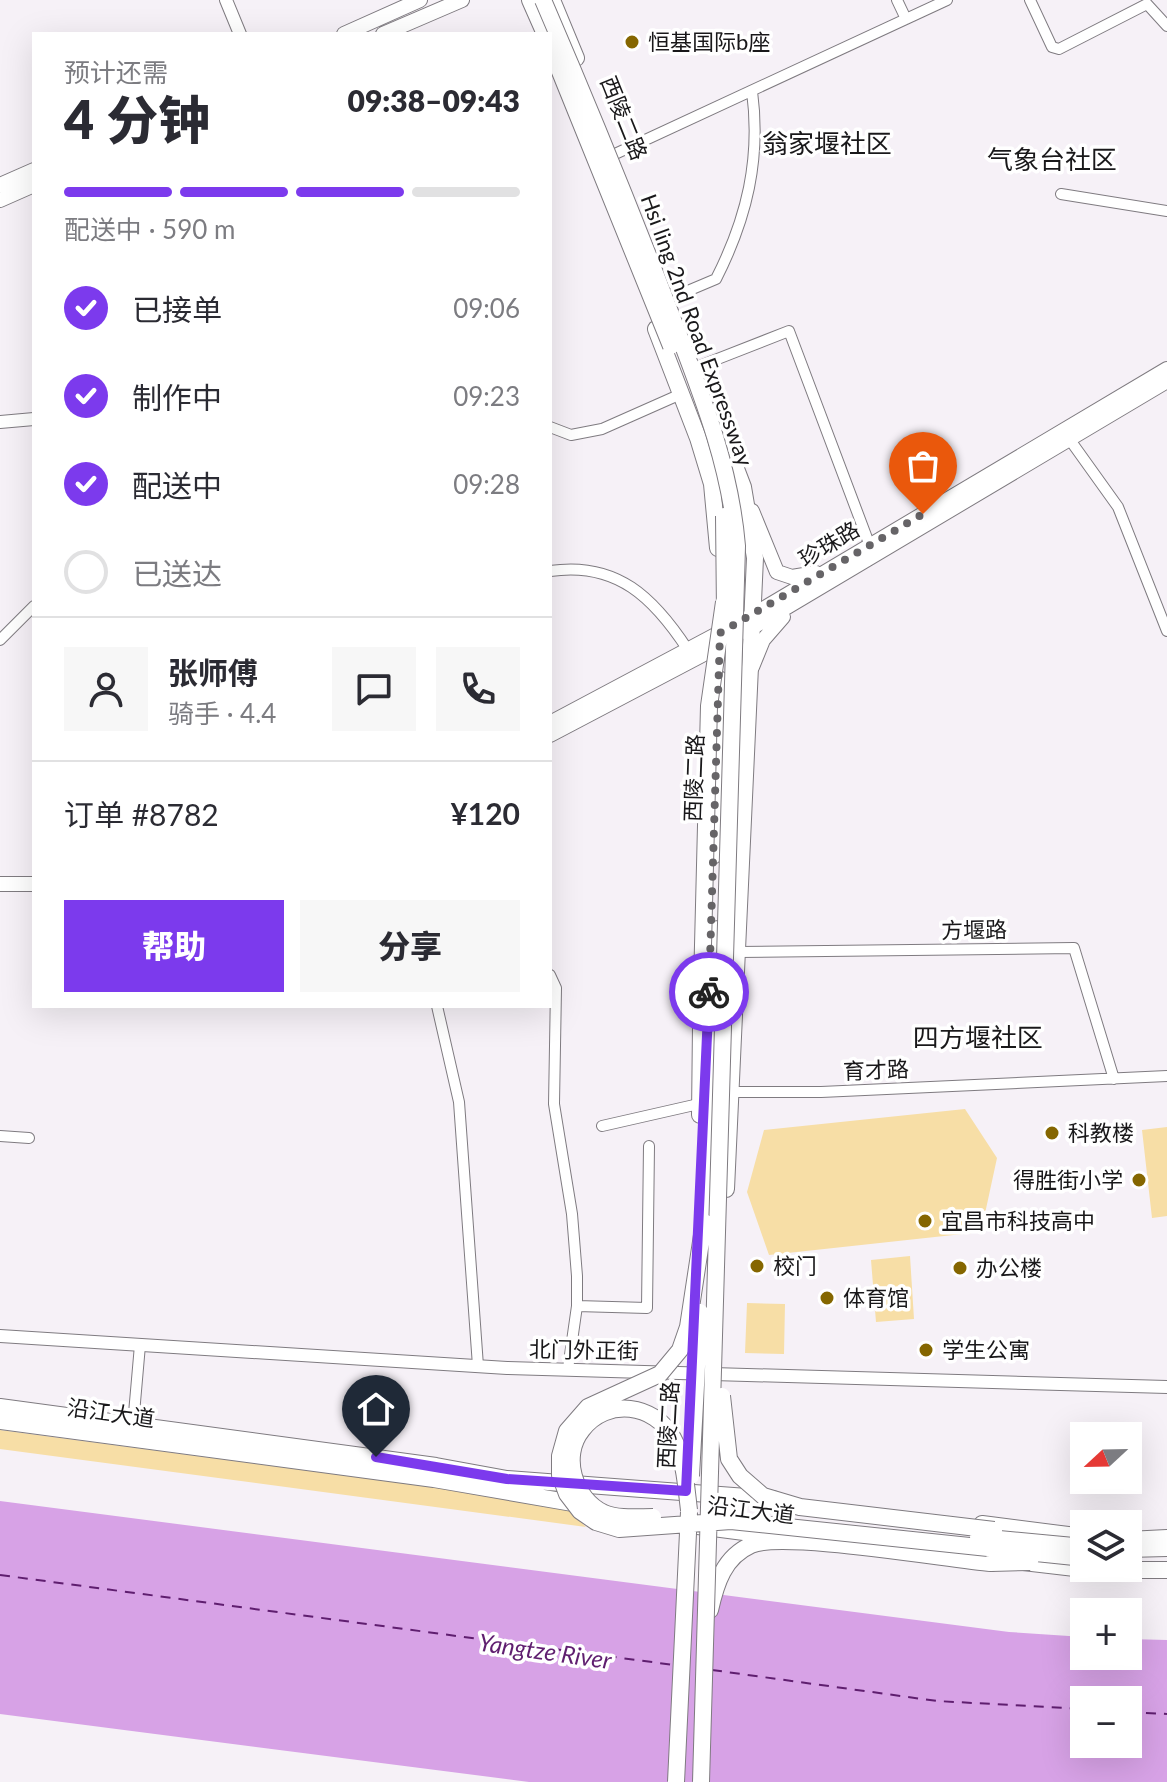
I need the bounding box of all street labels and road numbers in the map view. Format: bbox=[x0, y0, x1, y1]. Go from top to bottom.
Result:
street label: 西陵二路 bbox=[595, 72, 653, 164]
street label: Hsi ling 2nd Road Expressway bbox=[636, 190, 760, 470]
street label: 珍珠路 bbox=[793, 515, 864, 572]
street label: 西陵二路 bbox=[678, 734, 709, 822]
street label: 方堰路 bbox=[941, 915, 1007, 944]
street label: 育才路 bbox=[843, 1055, 909, 1084]
street label: 北门外正街 bbox=[529, 1335, 639, 1364]
street label: 西陵二路 bbox=[652, 1380, 683, 1470]
street label: 沿江大道 bbox=[66, 1393, 157, 1432]
street label: 沿江大道 bbox=[706, 1491, 796, 1528]

